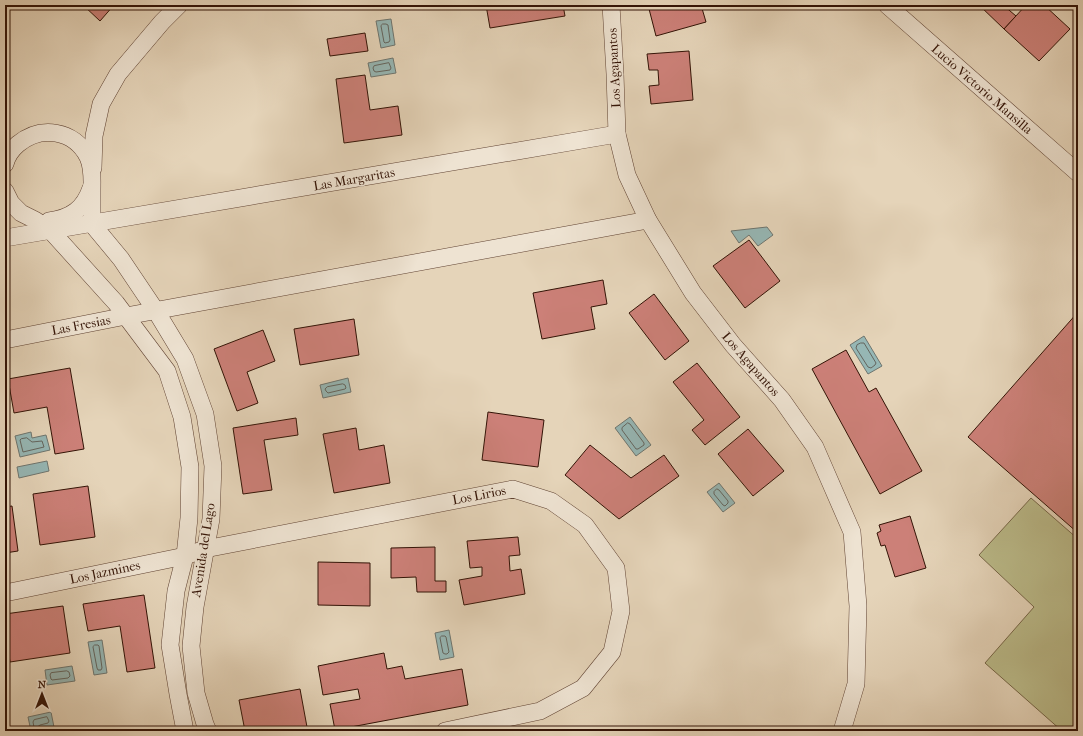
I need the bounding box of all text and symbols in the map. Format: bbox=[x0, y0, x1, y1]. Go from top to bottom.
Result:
street label: Los Agapantos bbox=[604, 27, 624, 108]
street label: Lucio Victorio Mansilla bbox=[928, 41, 1036, 138]
street label: Las Margaritas bbox=[312, 164, 396, 194]
street label: Las Fresias bbox=[50, 312, 112, 338]
street label: Los Agapantos bbox=[719, 329, 783, 399]
street label: Los Lirios bbox=[451, 482, 507, 508]
street label: Avenida del Lago bbox=[188, 501, 218, 599]
street label: Los Jazmines bbox=[68, 557, 142, 587]
north arrow bbox=[22, 674, 62, 714]
text: N bbox=[38, 678, 47, 691]

